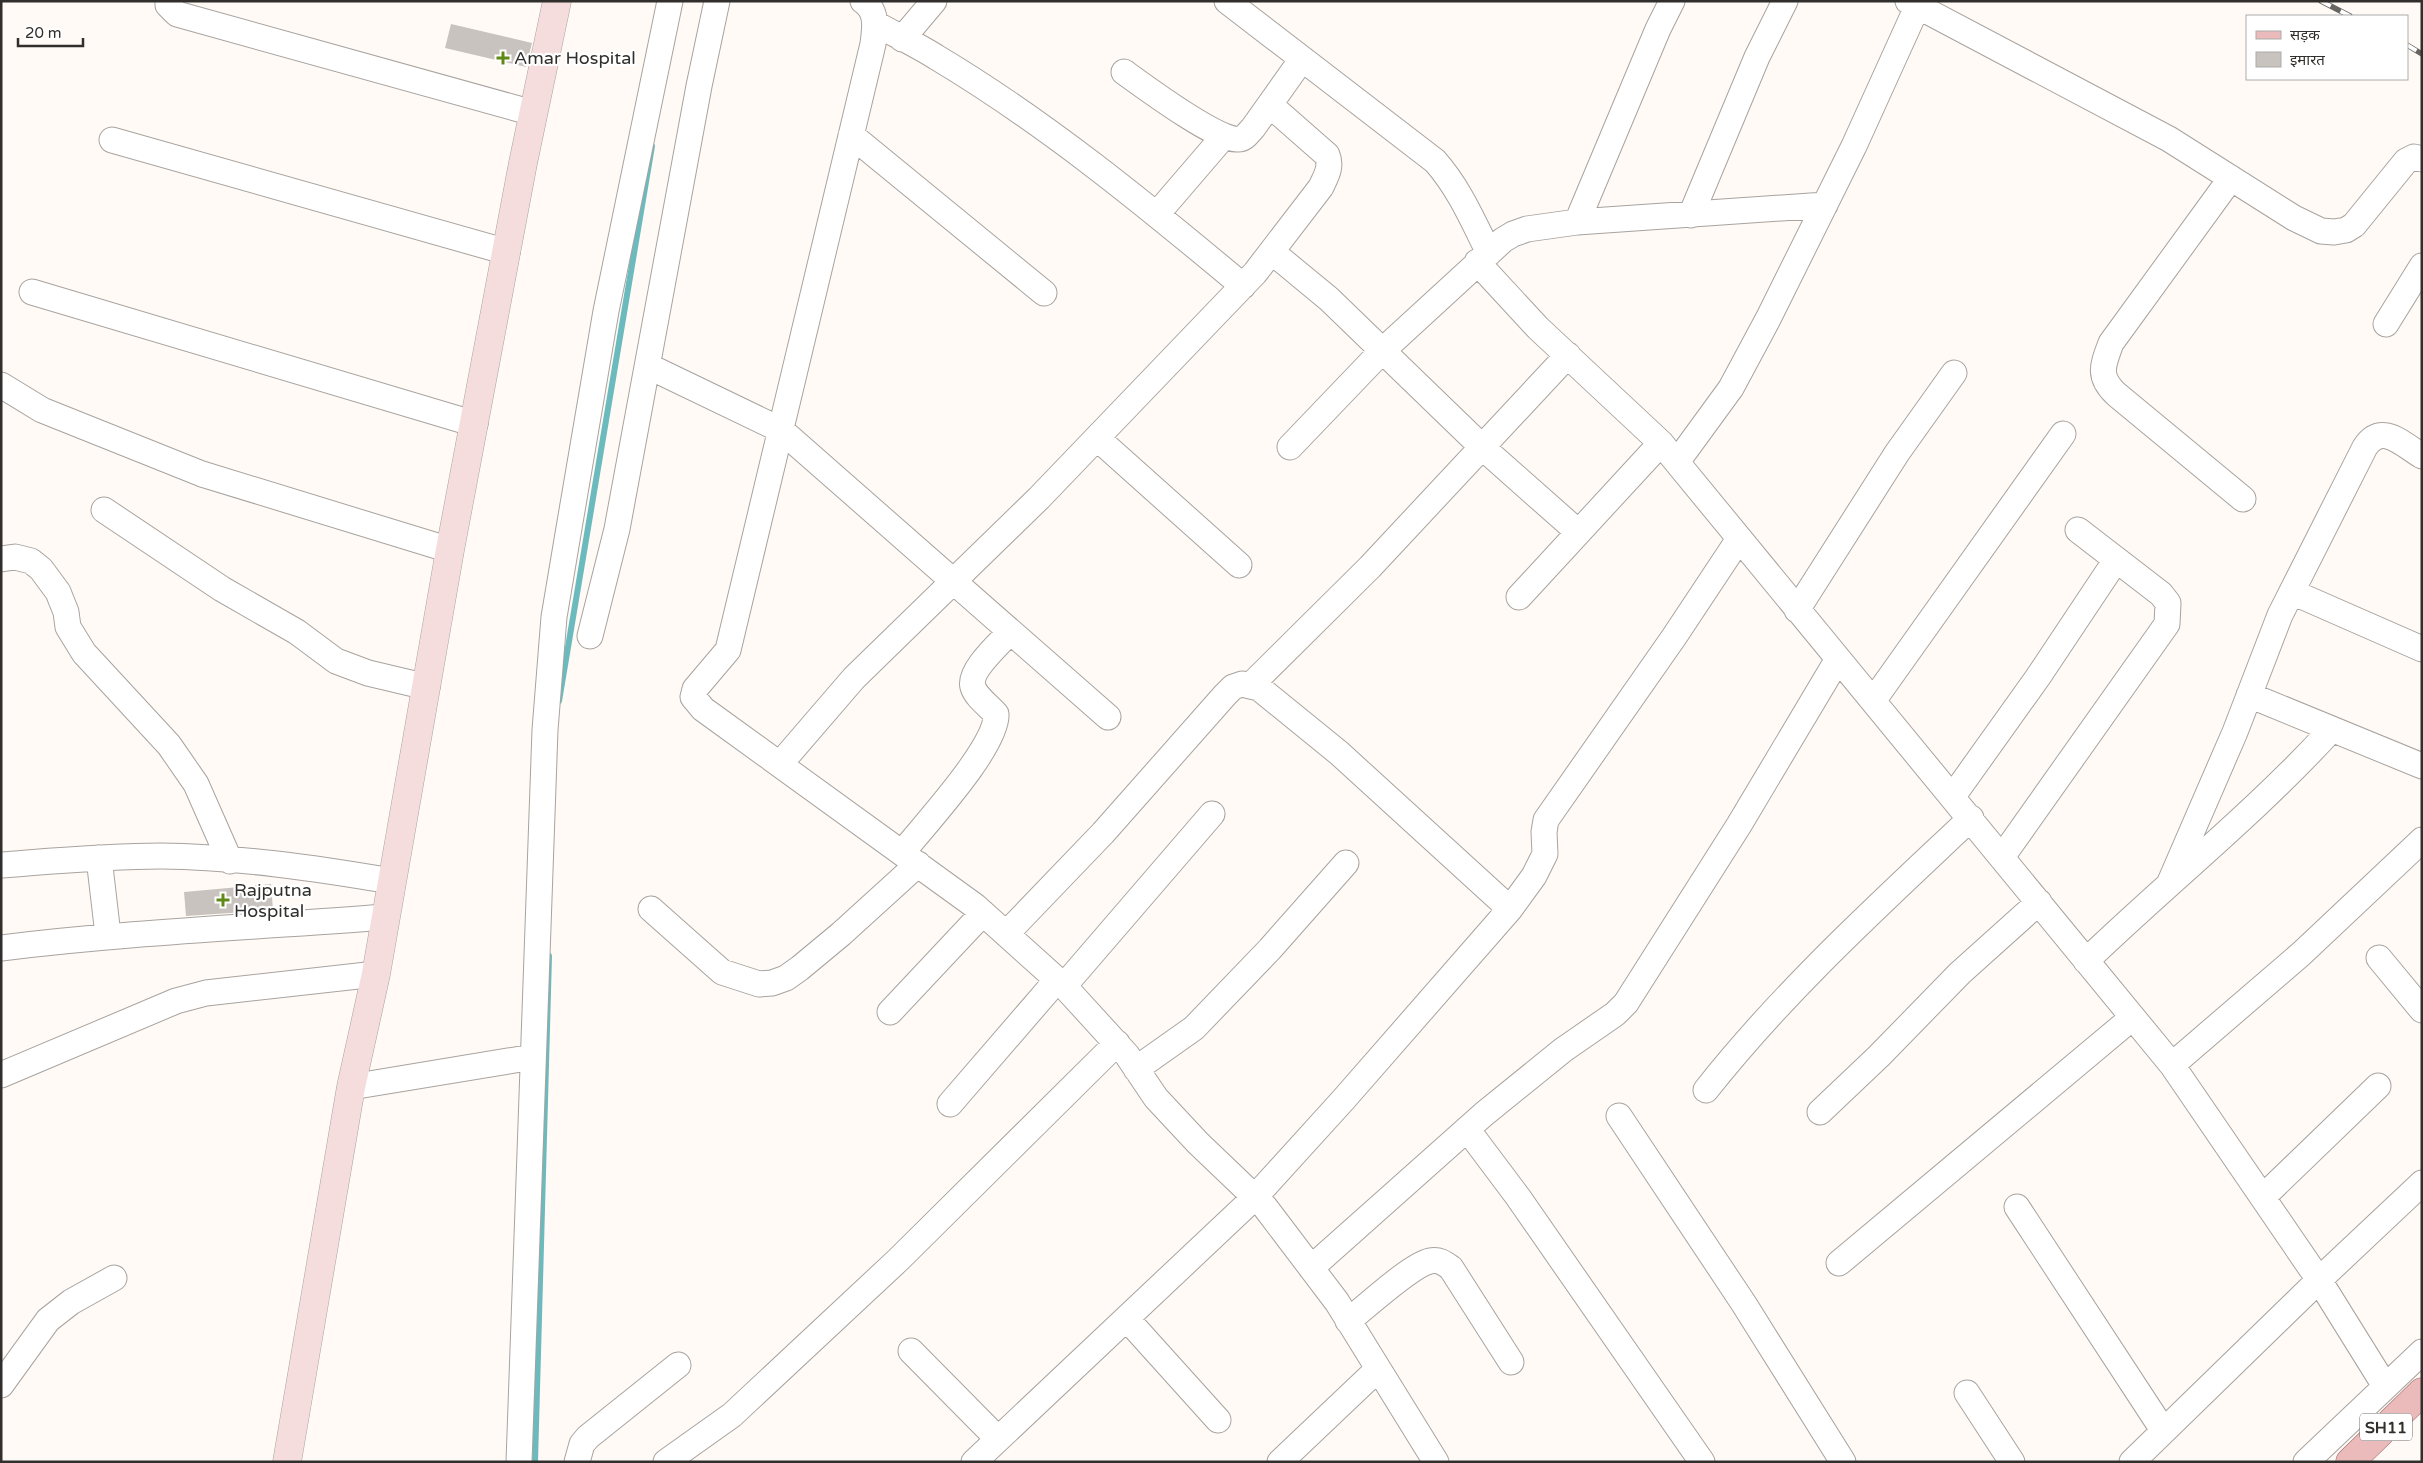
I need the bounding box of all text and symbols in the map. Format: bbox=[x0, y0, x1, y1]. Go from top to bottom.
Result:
scale bar bbox=[18, 15, 82, 47]
legend bbox=[2246, 15, 2408, 80]
text: 20 m bbox=[25, 24, 62, 42]
text: सड़क bbox=[2290, 26, 2320, 44]
place label: Amar Hospital bbox=[514, 47, 636, 69]
marker: Amar Hospital bbox=[496, 51, 510, 65]
text: इमारत bbox=[2290, 51, 2325, 69]
place label: Rajputna Hospital bbox=[234, 879, 312, 922]
marker: Rajputna Hospital bbox=[216, 893, 230, 907]
road number: SH11 bbox=[2360, 1414, 2412, 1440]

